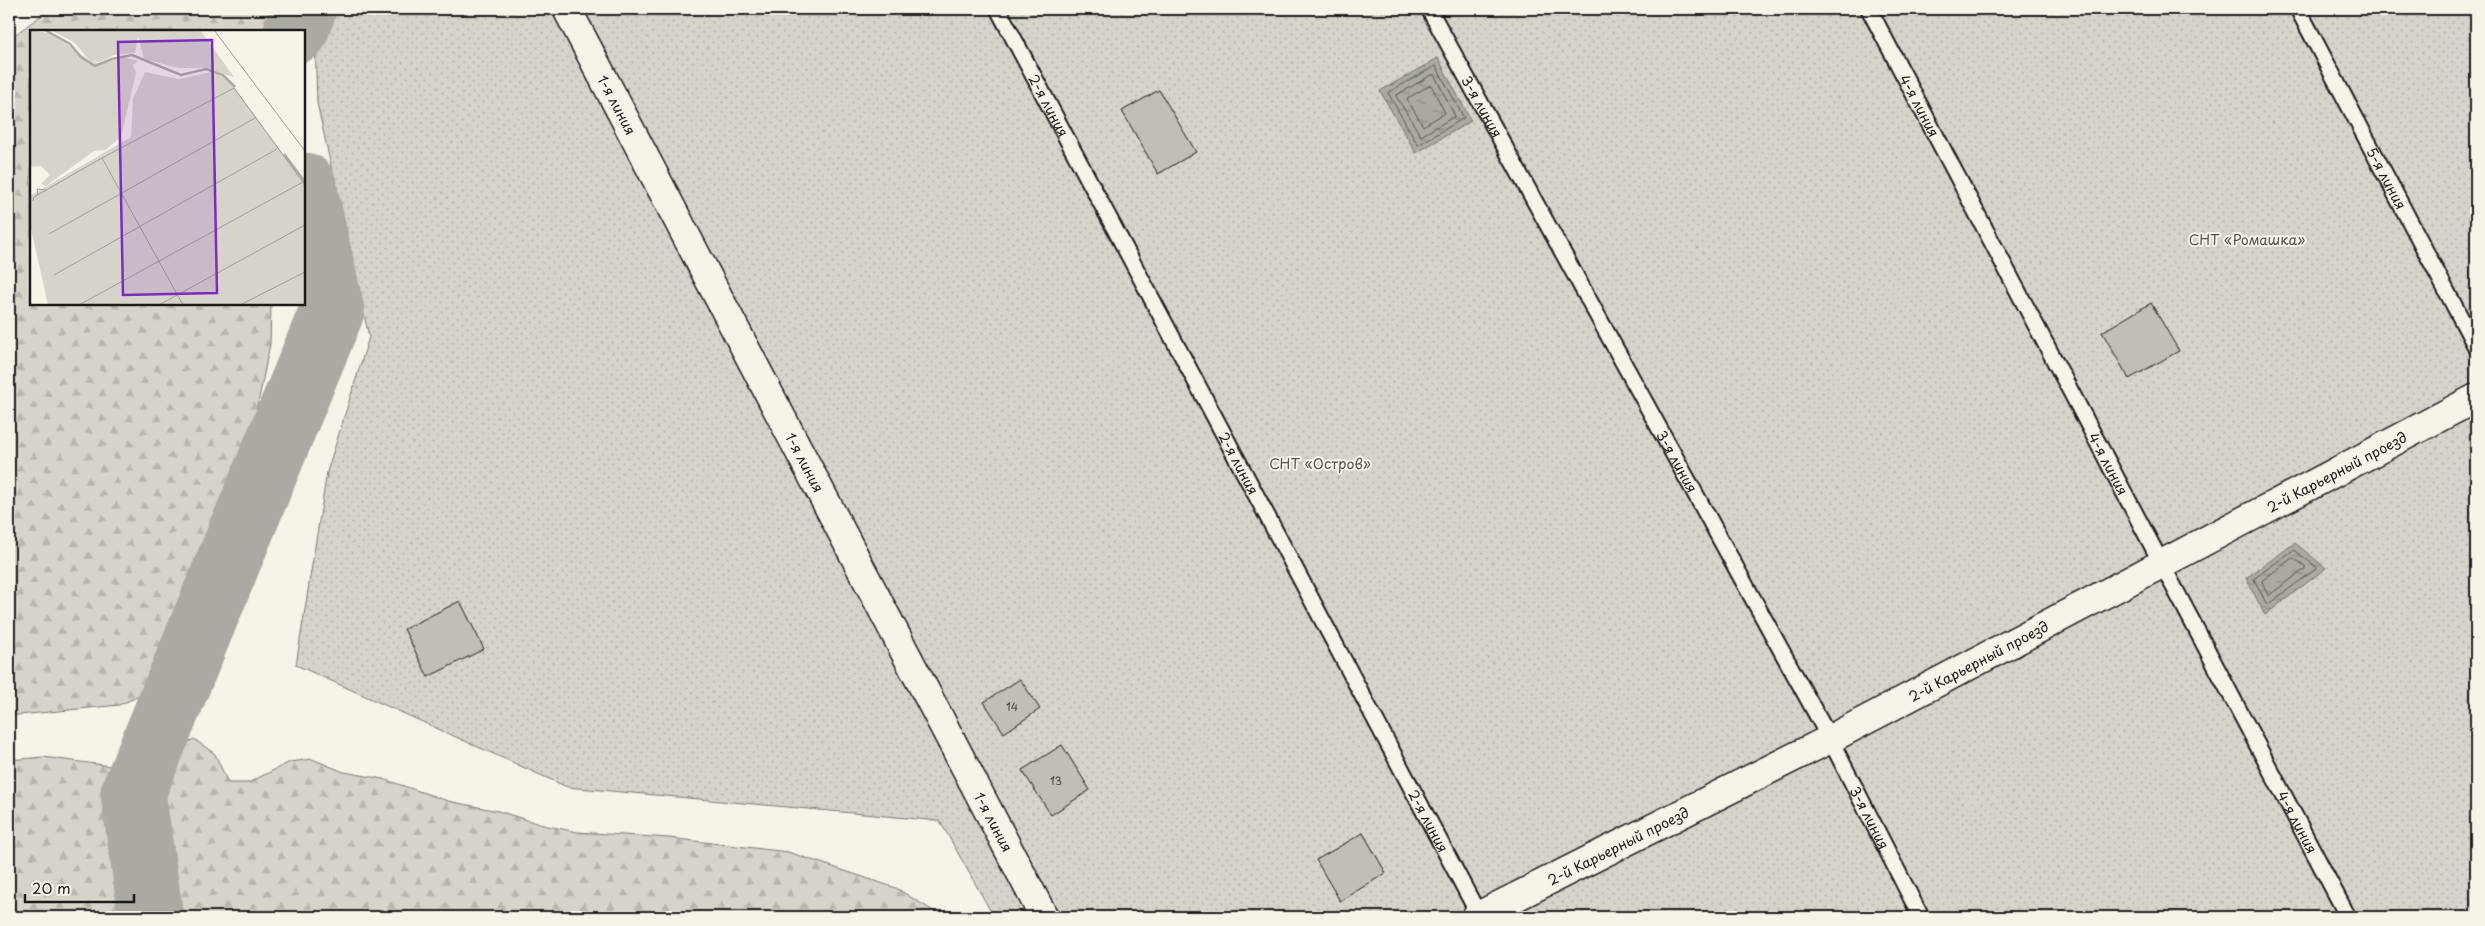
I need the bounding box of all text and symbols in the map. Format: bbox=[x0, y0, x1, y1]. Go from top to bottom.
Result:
inset map bbox=[30, 30, 305, 305]
street label: 2-я линия bbox=[1024, 70, 1074, 140]
street label: 4-я линия bbox=[1895, 70, 1945, 140]
street label: 1-я линия bbox=[593, 71, 642, 138]
street label: 3-я линия bbox=[1457, 71, 1508, 141]
street label: 5-я линия bbox=[2362, 143, 2412, 213]
park label: СНТ «Ромашка» bbox=[2189, 229, 2305, 250]
street label: 3-я линия bbox=[1652, 426, 1703, 496]
street label: 2-й Карьерный проезд bbox=[2263, 426, 2410, 517]
street label: 2-я линия bbox=[1214, 428, 1264, 498]
street label: 1-я линия bbox=[781, 429, 830, 496]
street label: 4-я линия bbox=[2084, 429, 2134, 499]
park label: СНТ «Остров» bbox=[1269, 453, 1371, 474]
street label: 2-й Карьерный проезд bbox=[1905, 615, 2052, 706]
house number: 14 bbox=[1006, 698, 1018, 715]
house number: 13 bbox=[1050, 772, 1062, 789]
street label: 3-я линия bbox=[1845, 782, 1895, 852]
street label: 2-я линия bbox=[1404, 786, 1454, 856]
street label: 4-я линия bbox=[2273, 787, 2323, 857]
street label: 1-я линия bbox=[970, 788, 1018, 855]
street label: 2-й Карьерный проезд bbox=[1544, 801, 1692, 890]
scale bar bbox=[25, 871, 134, 903]
text: 20 m bbox=[32, 876, 71, 899]

